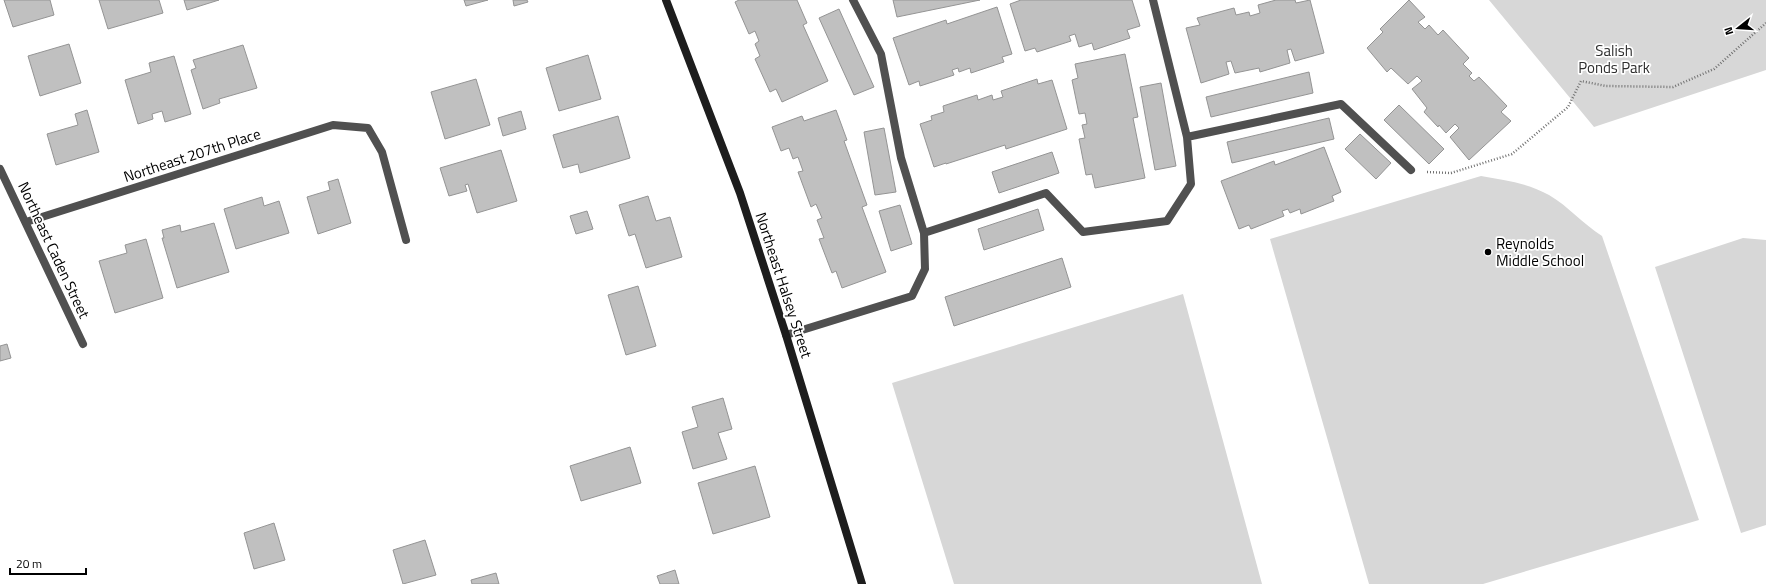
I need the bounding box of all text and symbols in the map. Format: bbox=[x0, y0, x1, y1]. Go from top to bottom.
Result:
north arrow bbox=[1718, 8, 1758, 48]
text: N bbox=[1720, 25, 1737, 37]
park label: Salish Ponds Park bbox=[1578, 39, 1650, 79]
street label: Northeast 207th Place bbox=[121, 122, 263, 188]
street label: Northeast Caden Street bbox=[12, 178, 96, 323]
street label: Northeast Halsey Street bbox=[750, 209, 819, 361]
place label: Reynolds Middle School bbox=[1496, 232, 1584, 272]
marker: Reynolds Middle School bbox=[1483, 247, 1493, 257]
scale bar bbox=[10, 550, 86, 576]
text: 20 m bbox=[16, 554, 42, 573]

